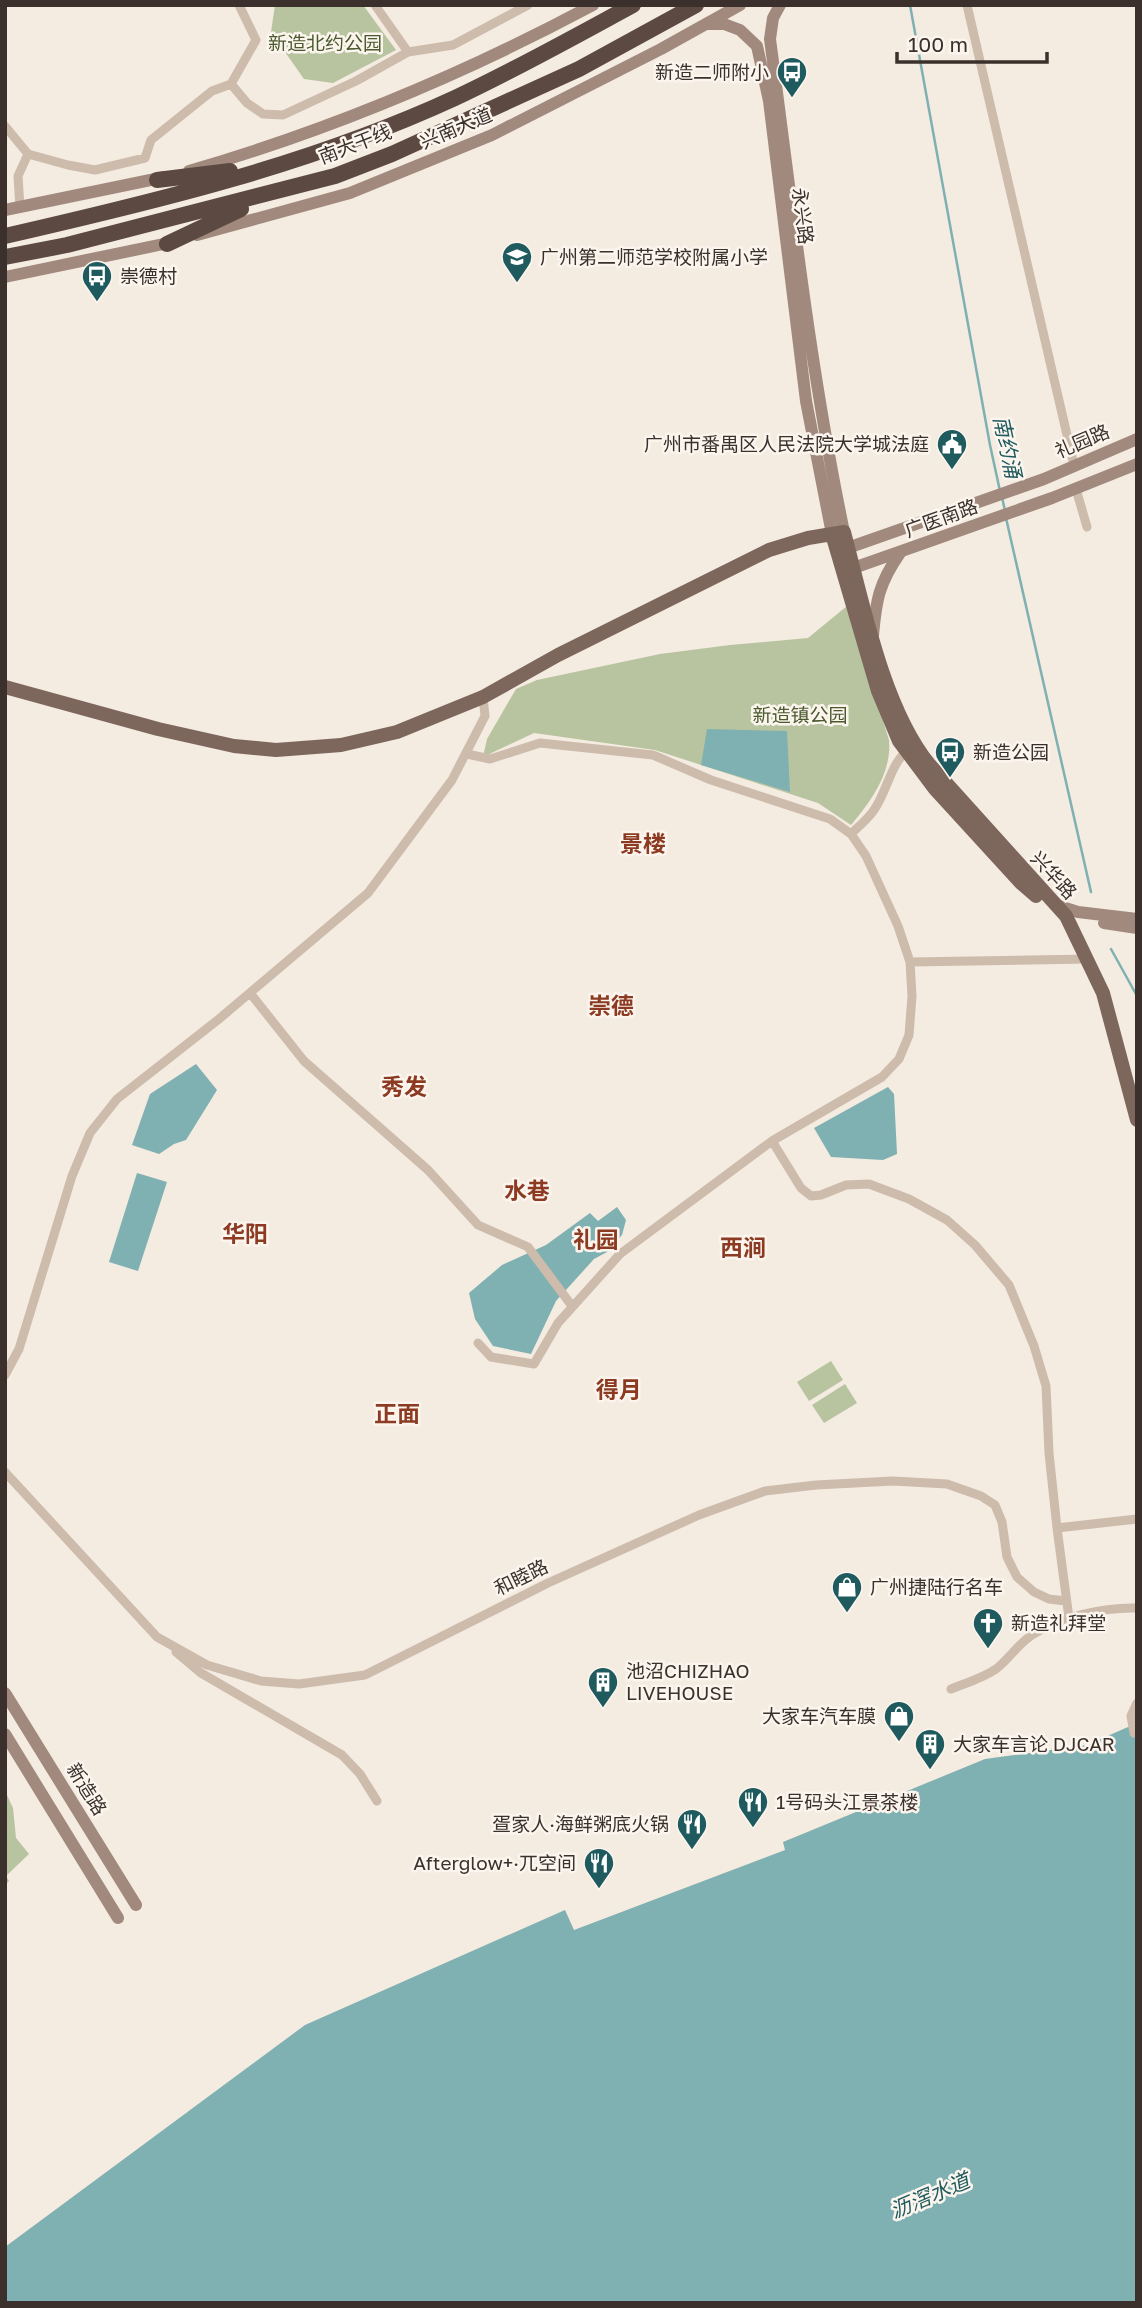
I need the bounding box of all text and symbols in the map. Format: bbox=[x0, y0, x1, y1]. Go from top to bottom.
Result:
scale bar bbox=[897, 21, 1048, 65]
park label: 新造北约公园 bbox=[268, 31, 382, 54]
text: 100 m bbox=[908, 31, 968, 57]
bus stop icon: 新造二师附小 bbox=[775, 55, 809, 99]
place label: 新造二师附小 bbox=[655, 60, 769, 83]
street label: 兴南大道 bbox=[416, 102, 495, 153]
street label: 南大干线 bbox=[315, 119, 394, 168]
street label: 永兴路 bbox=[789, 186, 818, 246]
school or university icon: 广州第二师范学校附属小学 bbox=[500, 240, 534, 284]
place label: 广州第二师范学校附属小学 bbox=[540, 245, 768, 268]
bus stop icon: 崇德村 bbox=[80, 259, 114, 303]
place label: 崇德村 bbox=[120, 264, 177, 287]
water label: 南约涌 bbox=[989, 413, 1028, 482]
street label: 礼园路 bbox=[1051, 419, 1113, 462]
public building icon: 广州市番禺区人民法院大学城法庭 bbox=[935, 427, 969, 471]
place label: 广州市番禺区人民法院大学城法庭 bbox=[644, 432, 929, 455]
street label: 广医南路 bbox=[901, 494, 980, 541]
park label: 新造镇公园 bbox=[752, 703, 848, 726]
bus stop icon: 新造公园 bbox=[933, 735, 967, 779]
place label: 新造公园 bbox=[973, 740, 1049, 763]
district label: 景楼 bbox=[620, 829, 666, 857]
street label: 兴华路 bbox=[1027, 846, 1082, 903]
district label: 崇德 bbox=[588, 991, 634, 1019]
district label: 秀发 bbox=[381, 1072, 427, 1100]
district label: 水巷 bbox=[504, 1176, 550, 1204]
district label: 华阳 bbox=[222, 1219, 268, 1247]
district label: 礼园 bbox=[573, 1225, 619, 1253]
district label: 西涧 bbox=[720, 1233, 766, 1261]
district label: 得月 bbox=[596, 1375, 642, 1403]
district label: 正面 bbox=[374, 1399, 420, 1427]
street label: 和睦路 bbox=[490, 1554, 551, 1599]
shop icon: 广州捷陆行名车 bbox=[830, 1570, 864, 1614]
place label: 广州捷陆行名车 bbox=[870, 1575, 1003, 1598]
church icon: 新造礼拜堂 bbox=[971, 1606, 1005, 1650]
place label: 新造礼拜堂 bbox=[1011, 1611, 1106, 1634]
place label: 池沼CHIZHAO LIVEHOUSE bbox=[626, 1659, 750, 1704]
building icon: 池沼CHIZHAO LIVEHOUSE bbox=[586, 1665, 620, 1709]
shop icon: 大家车汽车膜 bbox=[882, 1699, 916, 1743]
place label: 大家车汽车膜 bbox=[762, 1704, 876, 1727]
building icon: 大家车言论 DJCAR bbox=[913, 1727, 947, 1771]
place label: 大家车言论 DJCAR bbox=[953, 1732, 1115, 1755]
street label: 新造路 bbox=[63, 1758, 112, 1819]
restaurant icon: 1号码头江景茶楼 bbox=[736, 1785, 770, 1829]
place label: 1号码头江景茶楼 bbox=[776, 1790, 918, 1813]
restaurant icon: 疍家人·海鲜粥底火锅 bbox=[675, 1807, 709, 1851]
place label: 疍家人·海鲜粥底火锅 bbox=[492, 1812, 669, 1835]
restaurant icon: Afterglow+·兀空间 bbox=[582, 1846, 616, 1890]
place label: Afterglow+·兀空间 bbox=[413, 1851, 576, 1874]
water label: 沥滘水道 bbox=[886, 2166, 976, 2223]

